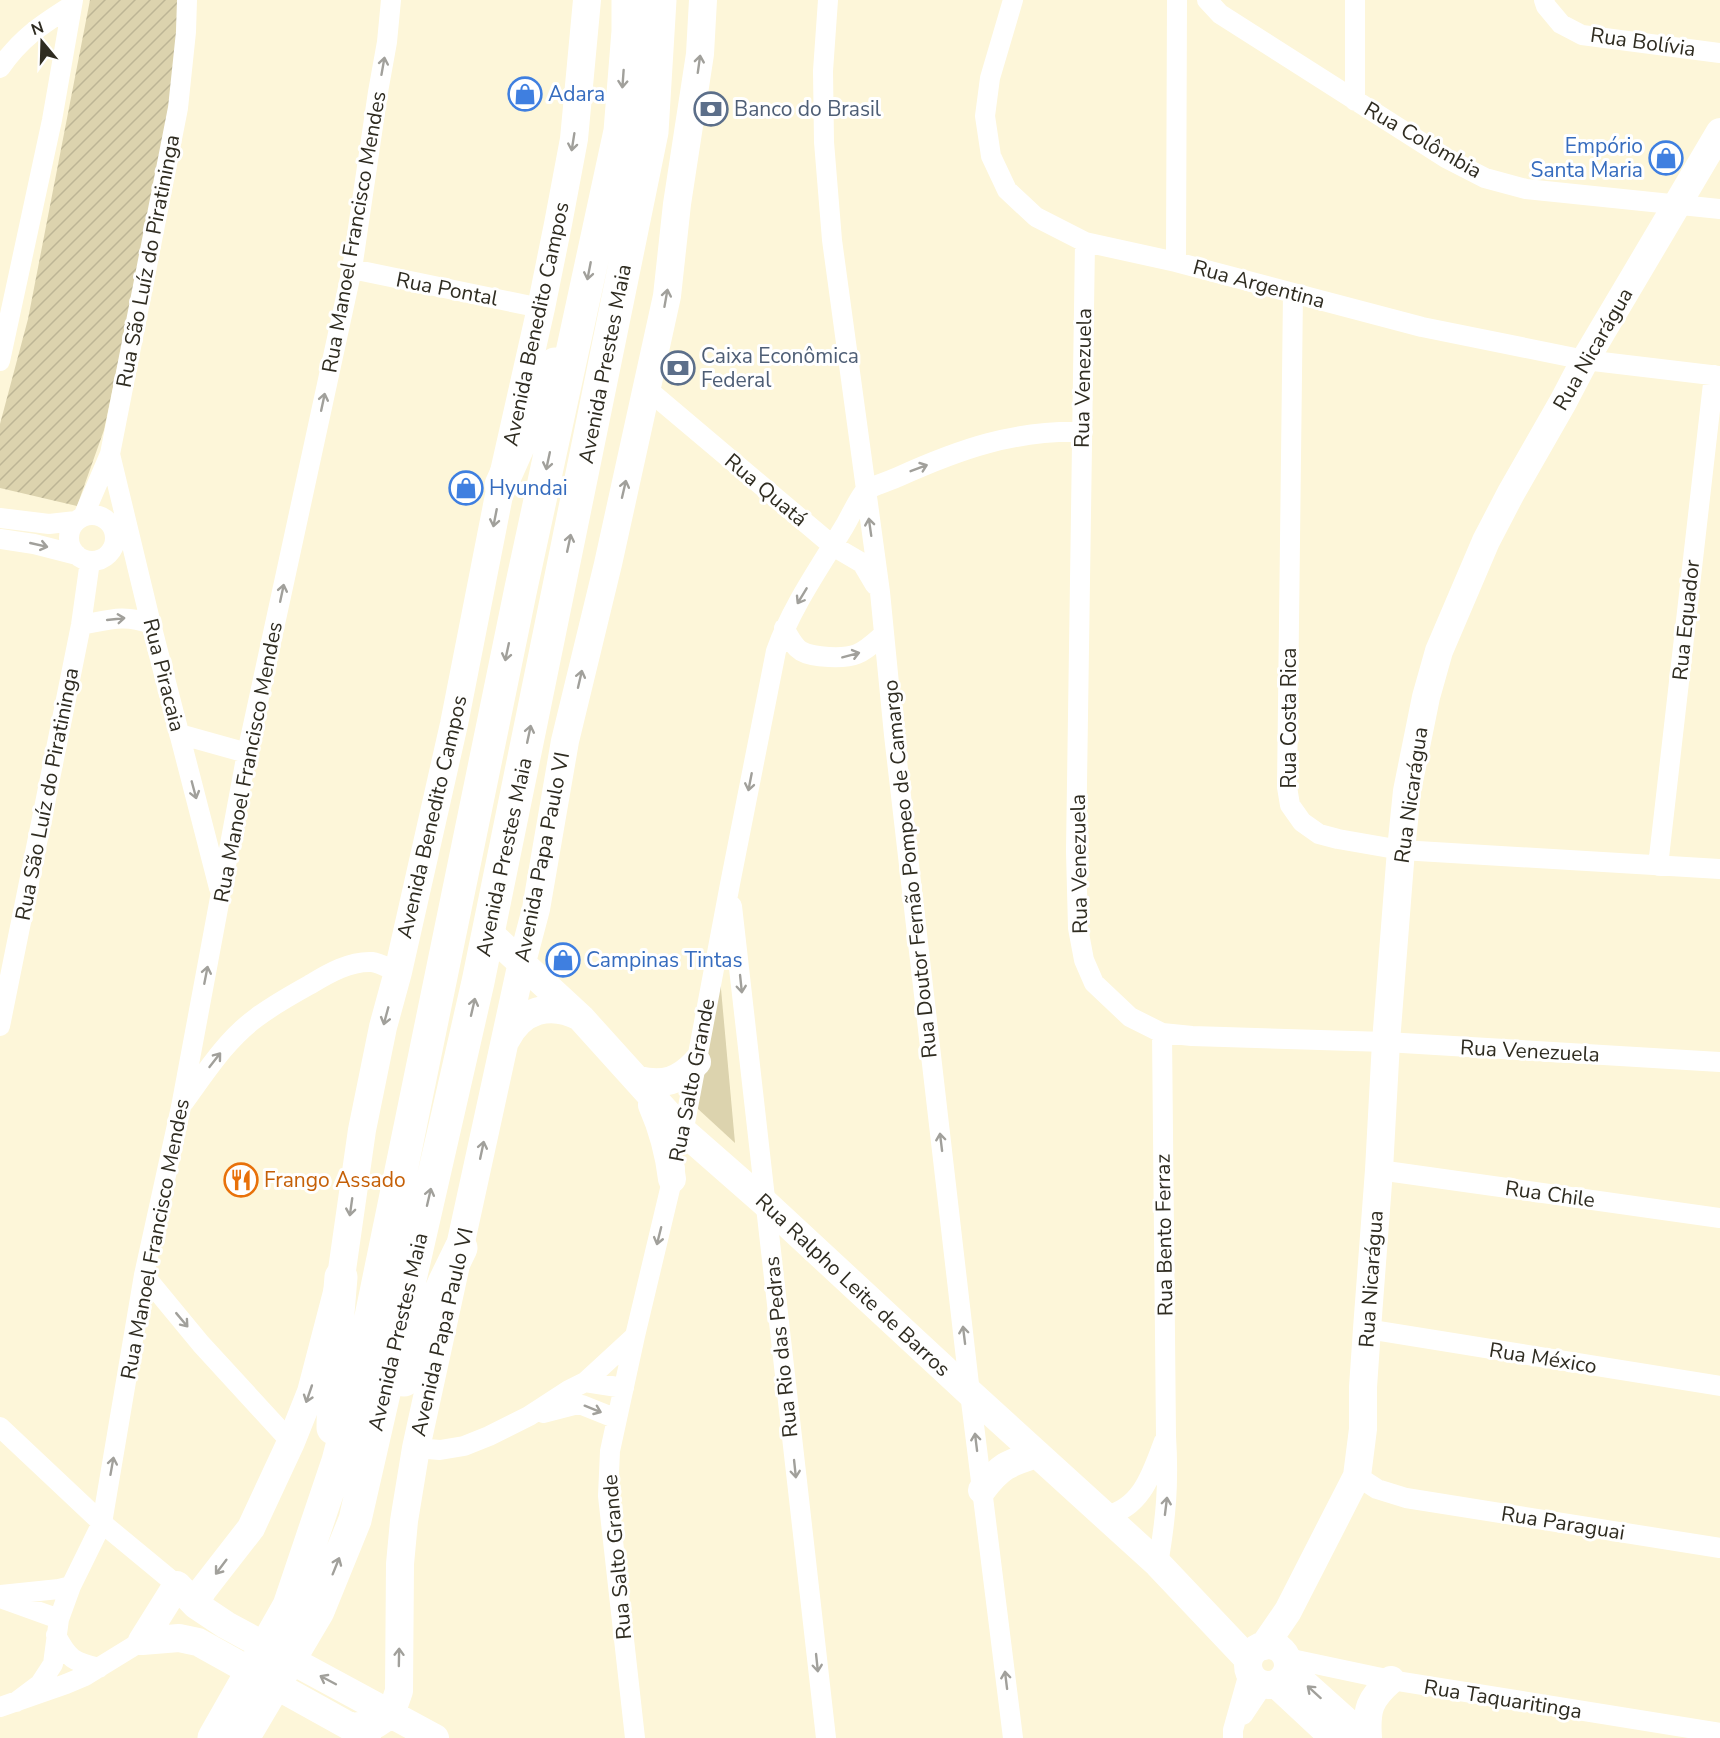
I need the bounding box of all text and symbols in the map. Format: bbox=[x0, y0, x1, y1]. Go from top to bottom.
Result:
north arrow bbox=[12, 12, 72, 72]
text: N bbox=[28, 16, 47, 41]
street label: Rua Bolívia bbox=[1588, 21, 1698, 63]
one-way arrow bbox=[693, 54, 704, 74]
one-way arrow bbox=[378, 56, 389, 76]
one-way arrow bbox=[617, 69, 628, 89]
shop icon: Adara bbox=[507, 76, 543, 112]
place label: Adara bbox=[548, 80, 605, 108]
street label: Rua Manoel Francisco Mendes bbox=[315, 89, 393, 375]
bank icon: Banco do Brasil bbox=[693, 91, 729, 127]
place label: Banco do Brasil bbox=[734, 95, 882, 123]
street label: Rua Colômbia bbox=[1359, 95, 1487, 185]
one-way arrow bbox=[567, 131, 578, 151]
street label: Rua São Luíz do Piratininga bbox=[110, 132, 186, 390]
place label: Empório Santa Maria bbox=[1531, 132, 1643, 184]
shop icon: Empório Santa Maria bbox=[1648, 140, 1684, 176]
street label: Avenida Benedito Campos bbox=[496, 199, 576, 449]
street label: Rua Argentina bbox=[1190, 253, 1328, 315]
one-way arrow bbox=[583, 261, 594, 280]
street label: Avenida Prestes Maia bbox=[572, 262, 638, 466]
street label: Rua Pontal bbox=[394, 265, 501, 313]
street label: Rua Nicarágua bbox=[1547, 283, 1639, 415]
one-way arrow bbox=[661, 289, 672, 309]
street label: Rua Venezuela bbox=[1068, 308, 1098, 448]
place label: Caixa Econômica Federal bbox=[701, 342, 859, 394]
bank icon: Caixa Econômica Federal bbox=[660, 350, 696, 386]
one-way arrow bbox=[318, 393, 329, 412]
street label: Rua Quatá bbox=[719, 447, 813, 533]
one-way arrow bbox=[542, 451, 553, 471]
one-way arrow bbox=[909, 462, 928, 473]
shop icon: Hyundai bbox=[448, 470, 484, 506]
place label: Hyundai bbox=[489, 474, 568, 502]
one-way arrow bbox=[619, 480, 631, 499]
one-way arrow bbox=[489, 507, 500, 527]
one-way arrow bbox=[865, 518, 876, 538]
one-way arrow bbox=[564, 534, 575, 553]
one-way arrow bbox=[29, 540, 48, 552]
street label: Rua Equador bbox=[1666, 558, 1706, 682]
one-way arrow bbox=[277, 584, 288, 603]
one-way arrow bbox=[796, 587, 808, 604]
one-way arrow bbox=[106, 614, 126, 625]
street label: Rua Piracaia bbox=[136, 615, 192, 735]
street label: Rua Manoel Francisco Mendes bbox=[207, 619, 289, 905]
one-way arrow bbox=[501, 642, 512, 661]
one-way arrow bbox=[841, 648, 860, 660]
street label: Rua Costa Rica bbox=[1275, 648, 1303, 789]
street label: Rua São Luíz do Piratininga bbox=[9, 665, 85, 923]
one-way arrow bbox=[575, 670, 586, 689]
street label: Rua Doutor Fernão Pompeo de Camargo bbox=[876, 678, 944, 1060]
street label: Avenida Benedito Campos bbox=[390, 693, 474, 941]
one-way arrow bbox=[524, 725, 535, 744]
street label: Rua Nicarágua bbox=[1388, 725, 1434, 865]
street label: Avenida Papa Paulo VI bbox=[508, 750, 576, 964]
street label: Avenida Prestes Maia bbox=[469, 755, 539, 959]
one-way arrow bbox=[744, 773, 756, 792]
one-way arrow bbox=[188, 781, 200, 800]
street label: Rua Venezuela bbox=[1064, 794, 1094, 934]
shop icon: Campinas Tintas bbox=[545, 942, 581, 978]
place label: Campinas Tintas bbox=[586, 946, 743, 974]
one-way arrow bbox=[201, 965, 212, 985]
one-way arrow bbox=[736, 974, 747, 994]
street label: Rua Salto Grande bbox=[662, 996, 722, 1164]
one-way arrow bbox=[467, 998, 479, 1017]
one-way arrow bbox=[379, 1006, 391, 1025]
street label: Rua Venezuela bbox=[1459, 1033, 1601, 1069]
one-way arrow bbox=[209, 1052, 222, 1068]
street label: Rua Manoel Francisco Mendes bbox=[114, 1096, 196, 1382]
one-way arrow bbox=[935, 1132, 946, 1152]
one-way arrow bbox=[476, 1140, 488, 1159]
street label: Rua Bento Ferraz bbox=[1149, 1153, 1179, 1316]
restaurant icon: Frango Assado bbox=[223, 1162, 259, 1198]
place label: Frango Assado bbox=[264, 1166, 406, 1194]
street label: Rua Chile bbox=[1503, 1174, 1597, 1214]
street label: Rua Ralpho Leite de Barros bbox=[749, 1187, 957, 1383]
one-way arrow bbox=[424, 1188, 435, 1207]
one-way arrow bbox=[345, 1197, 356, 1217]
street label: Rua Nicarágua bbox=[1352, 1210, 1390, 1348]
street label: Avenida Papa Paulo VI bbox=[404, 1225, 480, 1439]
one-way arrow bbox=[652, 1226, 664, 1245]
street label: Avenida Prestes Maia bbox=[362, 1230, 434, 1434]
street label: Rua Rio das Pedras bbox=[758, 1255, 804, 1439]
one-way arrow bbox=[175, 1312, 188, 1328]
one-way arrow bbox=[958, 1326, 969, 1346]
street label: Rua México bbox=[1487, 1336, 1599, 1380]
one-way arrow bbox=[303, 1384, 314, 1403]
one-way arrow bbox=[584, 1404, 602, 1415]
one-way arrow bbox=[971, 1432, 982, 1452]
one-way arrow bbox=[106, 1456, 117, 1476]
one-way arrow bbox=[790, 1459, 801, 1479]
street label: Rua Salto Grande bbox=[596, 1473, 638, 1641]
one-way arrow bbox=[1161, 1497, 1172, 1516]
street label: Rua Paraguai bbox=[1499, 1499, 1627, 1547]
one-way arrow bbox=[331, 1557, 342, 1575]
one-way arrow bbox=[215, 1558, 228, 1574]
one-way arrow bbox=[393, 1647, 405, 1667]
one-way arrow bbox=[812, 1653, 823, 1673]
one-way arrow bbox=[1000, 1671, 1011, 1690]
street label: Rua Taquaritinga bbox=[1422, 1673, 1584, 1725]
one-way arrow bbox=[319, 1674, 337, 1686]
one-way arrow bbox=[1307, 1685, 1322, 1699]

